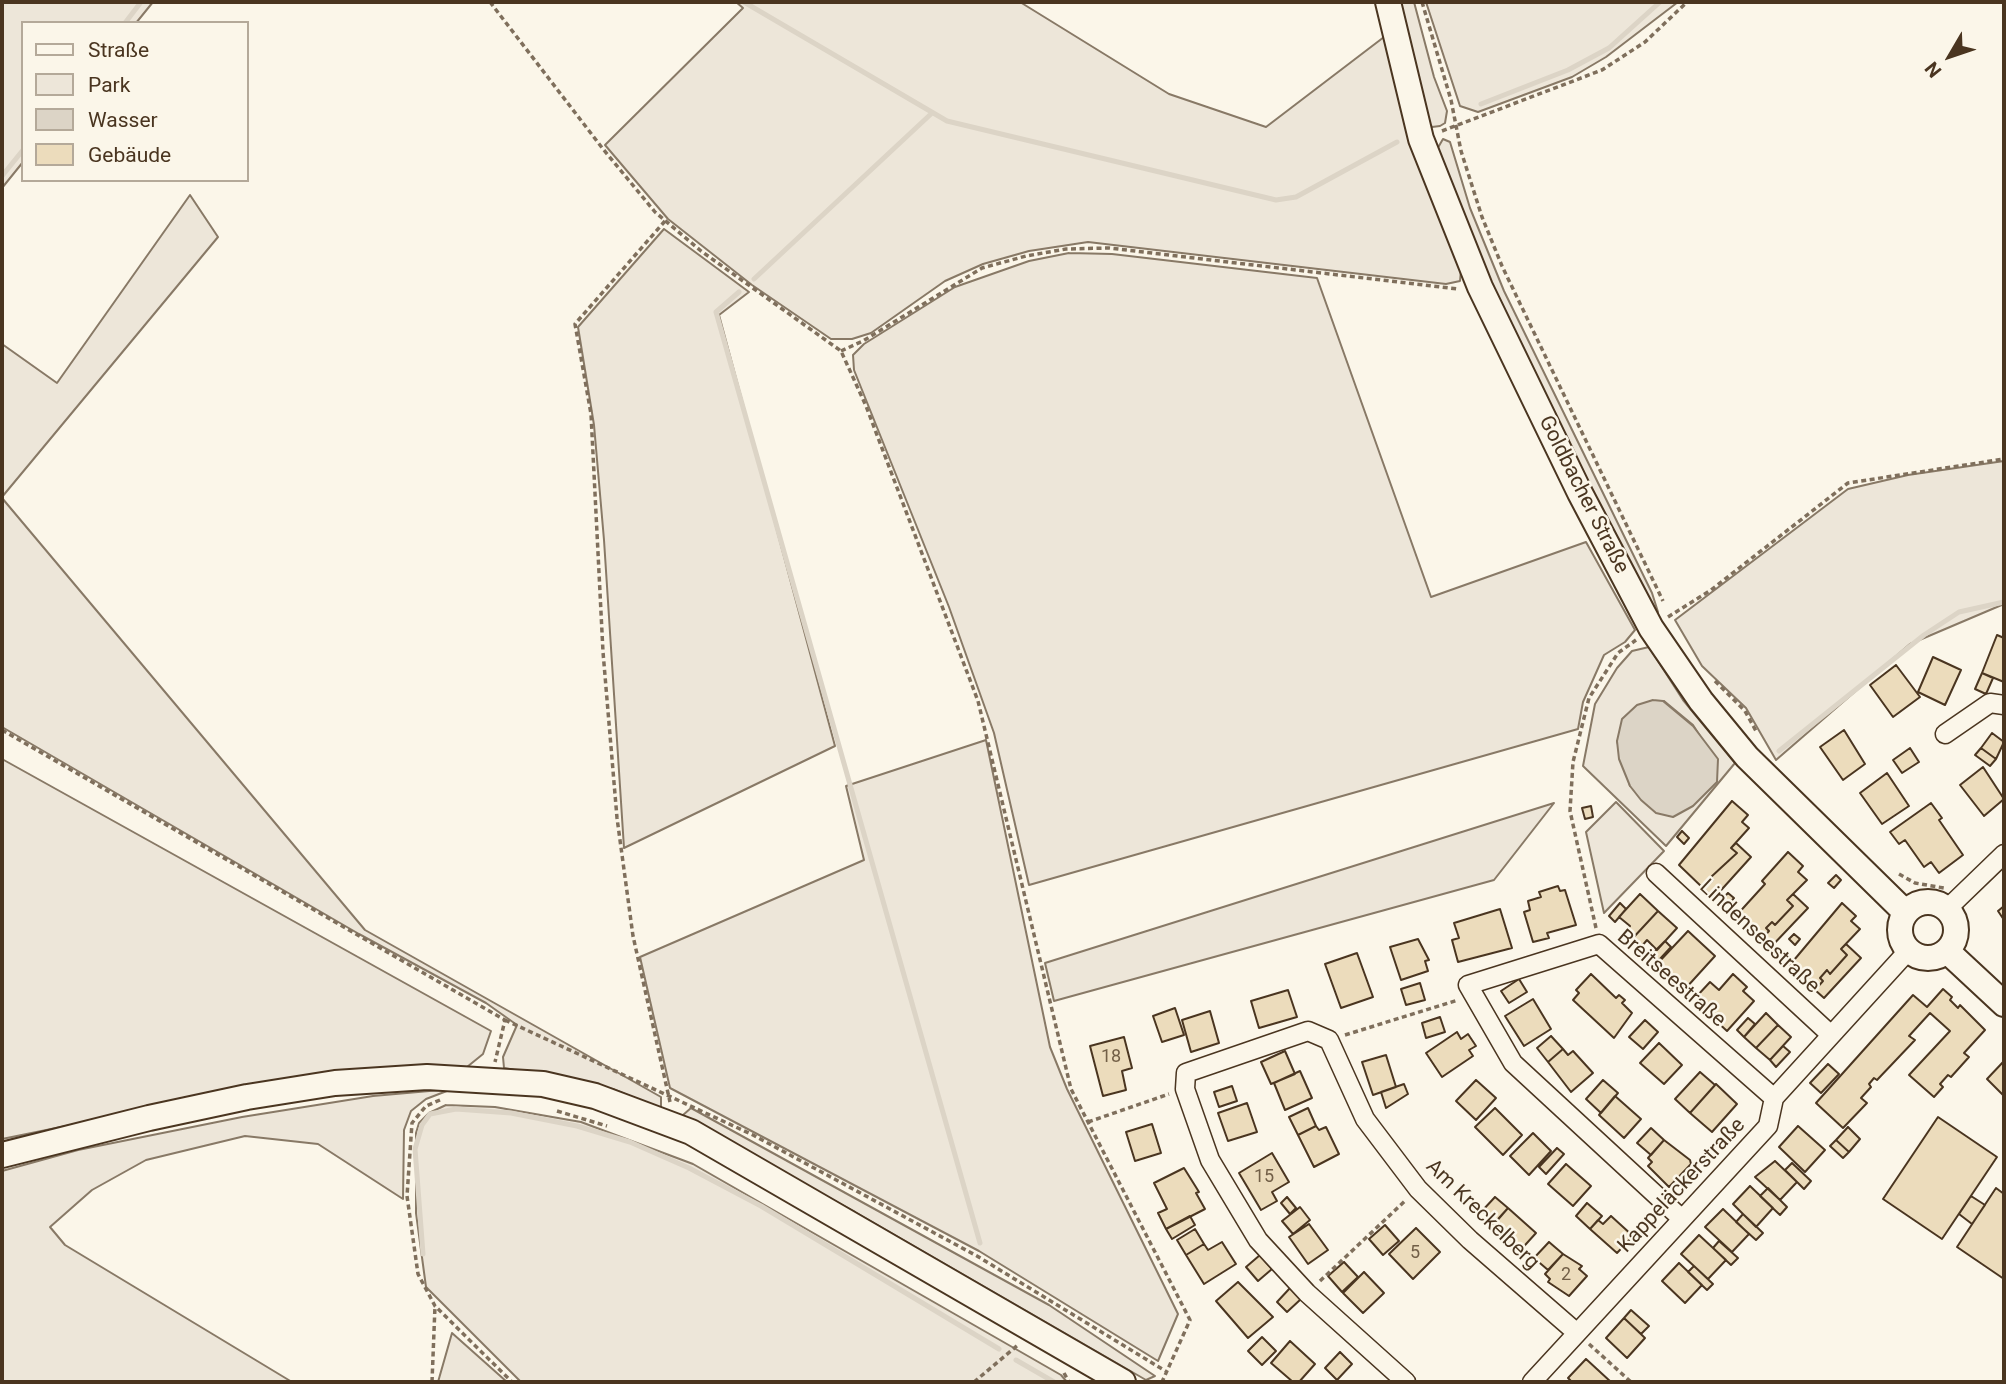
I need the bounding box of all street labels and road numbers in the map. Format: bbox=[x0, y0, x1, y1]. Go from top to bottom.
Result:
street label: Goldbacher Straße bbox=[1532, 412, 1634, 578]
street label: Lindenseestraße bbox=[1694, 875, 1824, 999]
street label: Breitseestraße bbox=[1612, 925, 1730, 1033]
street label: Kappeläckerstraße bbox=[1613, 1113, 1751, 1259]
street label: Am Kreckelberg bbox=[1420, 1155, 1544, 1275]

